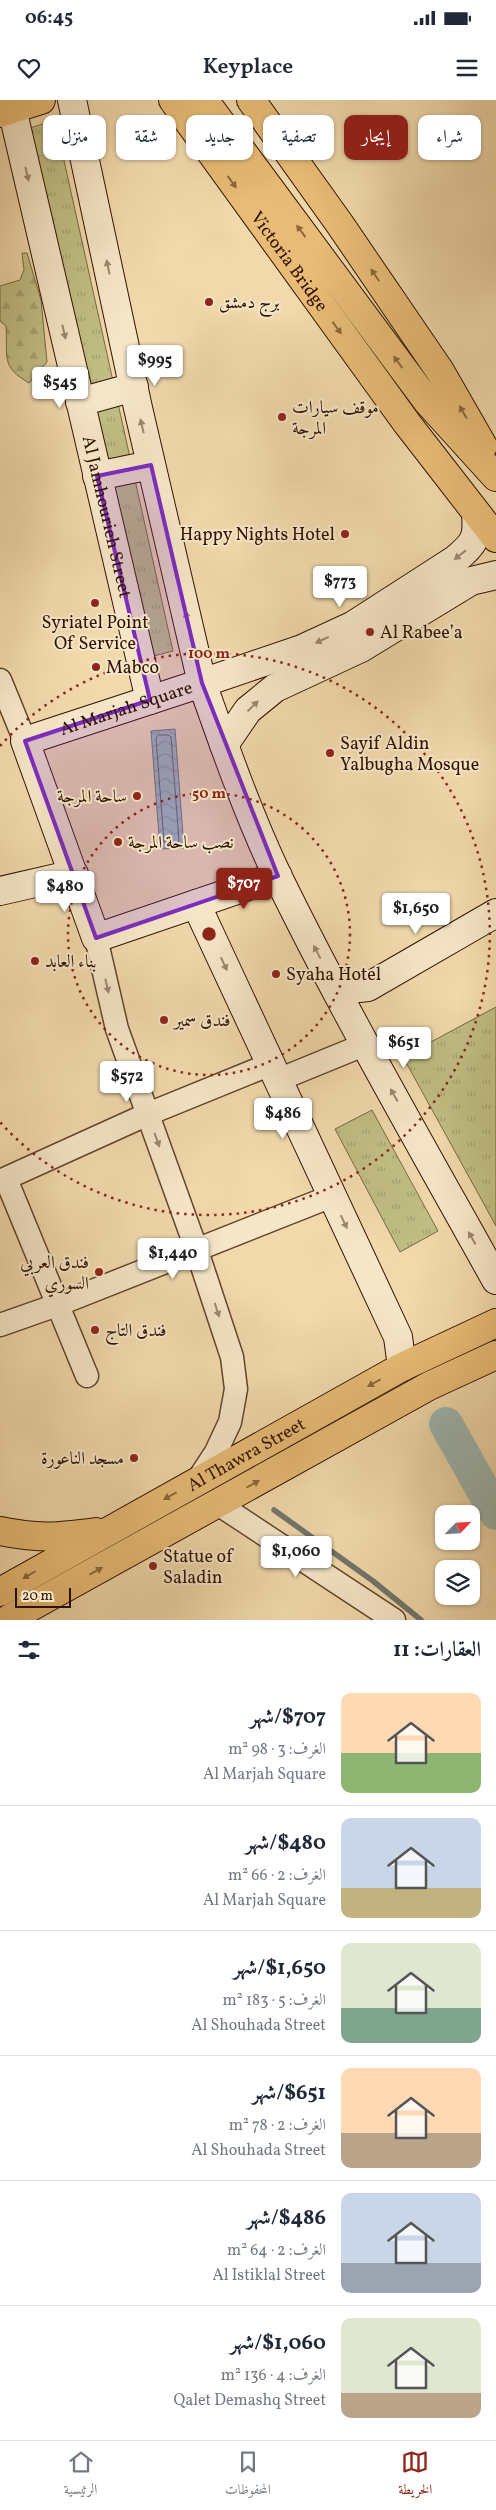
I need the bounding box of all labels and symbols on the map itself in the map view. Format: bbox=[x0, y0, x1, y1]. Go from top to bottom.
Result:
one-way arrow bbox=[23, 166, 31, 181]
one-way arrow bbox=[227, 175, 237, 189]
street label: Victoria Bridge bbox=[244, 207, 333, 317]
one-way arrow bbox=[296, 224, 306, 238]
one-way arrow bbox=[104, 259, 112, 274]
one-way arrow bbox=[370, 269, 380, 282]
place label: برج دمشق bbox=[219, 291, 279, 318]
marker: برج دمشق bbox=[203, 296, 215, 308]
one-way arrow bbox=[332, 321, 343, 334]
one-way arrow bbox=[60, 325, 68, 340]
pin: $995 bbox=[125, 344, 185, 387]
one-way arrow bbox=[392, 356, 403, 369]
pin: $545 bbox=[30, 366, 90, 409]
place label: موقف سيارات المرجة bbox=[292, 396, 379, 442]
one-way arrow bbox=[459, 404, 467, 419]
marker: موقف سيارات المرجة bbox=[276, 411, 288, 423]
one-way arrow bbox=[138, 418, 146, 433]
street label: Al Jamhourieh Street bbox=[75, 433, 137, 601]
place label: Happy Nights Hotel bbox=[180, 523, 335, 548]
marker: Happy Nights Hotel bbox=[339, 528, 351, 540]
one-way arrow bbox=[454, 550, 467, 561]
pin: $773 bbox=[310, 566, 370, 608]
marker: Syriatel Point Of Service bbox=[89, 597, 101, 609]
place label: Syriatel Point Of Service bbox=[41, 611, 149, 657]
one-way arrow bbox=[183, 611, 191, 626]
place label: Al Rabee’a bbox=[380, 621, 463, 646]
marker: Al Rabee’a bbox=[364, 626, 376, 638]
one-way arrow bbox=[315, 636, 329, 644]
text: 100 m bbox=[188, 644, 231, 665]
place label: Mabco bbox=[106, 656, 159, 681]
marker: Mabco bbox=[90, 661, 102, 673]
street label: Al Marjah Square bbox=[57, 676, 196, 743]
one-way arrow bbox=[246, 700, 258, 712]
place label: Sayif Aldin Yalbugha Mosque bbox=[340, 732, 479, 778]
marker: Sayif Aldin Yalbugha Mosque bbox=[324, 747, 336, 759]
text: 50 m bbox=[192, 784, 226, 805]
place label: ساحة المرجة bbox=[57, 785, 127, 810]
marker: ساحة المرجة bbox=[131, 790, 143, 802]
place label: نصب ساحة المرجة bbox=[128, 831, 234, 856]
marker: نصب ساحة المرجة bbox=[112, 836, 124, 848]
pin: $707 bbox=[214, 868, 274, 910]
pin: $480 bbox=[35, 870, 95, 913]
pin: $1,650 bbox=[375, 892, 457, 935]
centre of rings bbox=[200, 925, 218, 943]
one-way arrow bbox=[313, 945, 321, 959]
place label: بناء العابد bbox=[45, 950, 97, 975]
marker: بناء العابد bbox=[29, 955, 41, 967]
one-way arrow bbox=[220, 957, 228, 971]
place label: Syaha Hotel bbox=[286, 963, 381, 988]
marker: Syaha Hotel bbox=[270, 968, 282, 980]
one-way arrow bbox=[103, 978, 111, 993]
place label: فندق سمير bbox=[172, 1009, 231, 1034]
marker: فندق سمير bbox=[158, 1014, 170, 1026]
pin: $651 bbox=[374, 1026, 434, 1069]
pin: $572 bbox=[97, 1060, 157, 1103]
one-way arrow bbox=[390, 1088, 398, 1103]
pin: $486 bbox=[253, 1098, 313, 1140]
one-way arrow bbox=[153, 1133, 161, 1148]
one-way arrow bbox=[341, 1215, 349, 1229]
one-way arrow bbox=[468, 1231, 477, 1244]
pin: $1,440 bbox=[132, 1238, 214, 1280]
place label: فندق العربي السوري bbox=[20, 1251, 89, 1298]
marker: فندق العربي السوري bbox=[93, 1266, 105, 1278]
one-way arrow bbox=[213, 1303, 221, 1318]
place label: فندق التاج bbox=[105, 1319, 167, 1346]
marker: فندق التاج bbox=[89, 1324, 101, 1336]
one-way arrow bbox=[366, 1379, 381, 1387]
street label: Al Thawra Street bbox=[183, 1412, 310, 1499]
place label: مسجد الناعورة bbox=[41, 1447, 124, 1472]
marker: مسجد الناعورة bbox=[128, 1452, 140, 1464]
one-way arrow bbox=[246, 1480, 260, 1488]
one-way arrow bbox=[163, 1492, 178, 1500]
north arrow bbox=[435, 1505, 480, 1550]
pin: $1,060 bbox=[255, 1536, 337, 1578]
place label: Statue of Saladin bbox=[163, 1545, 234, 1591]
marker: Statue of Saladin bbox=[147, 1560, 159, 1572]
one-way arrow bbox=[88, 1567, 103, 1575]
one-way arrow bbox=[22, 1571, 35, 1580]
scale bar bbox=[15, 1585, 71, 1608]

